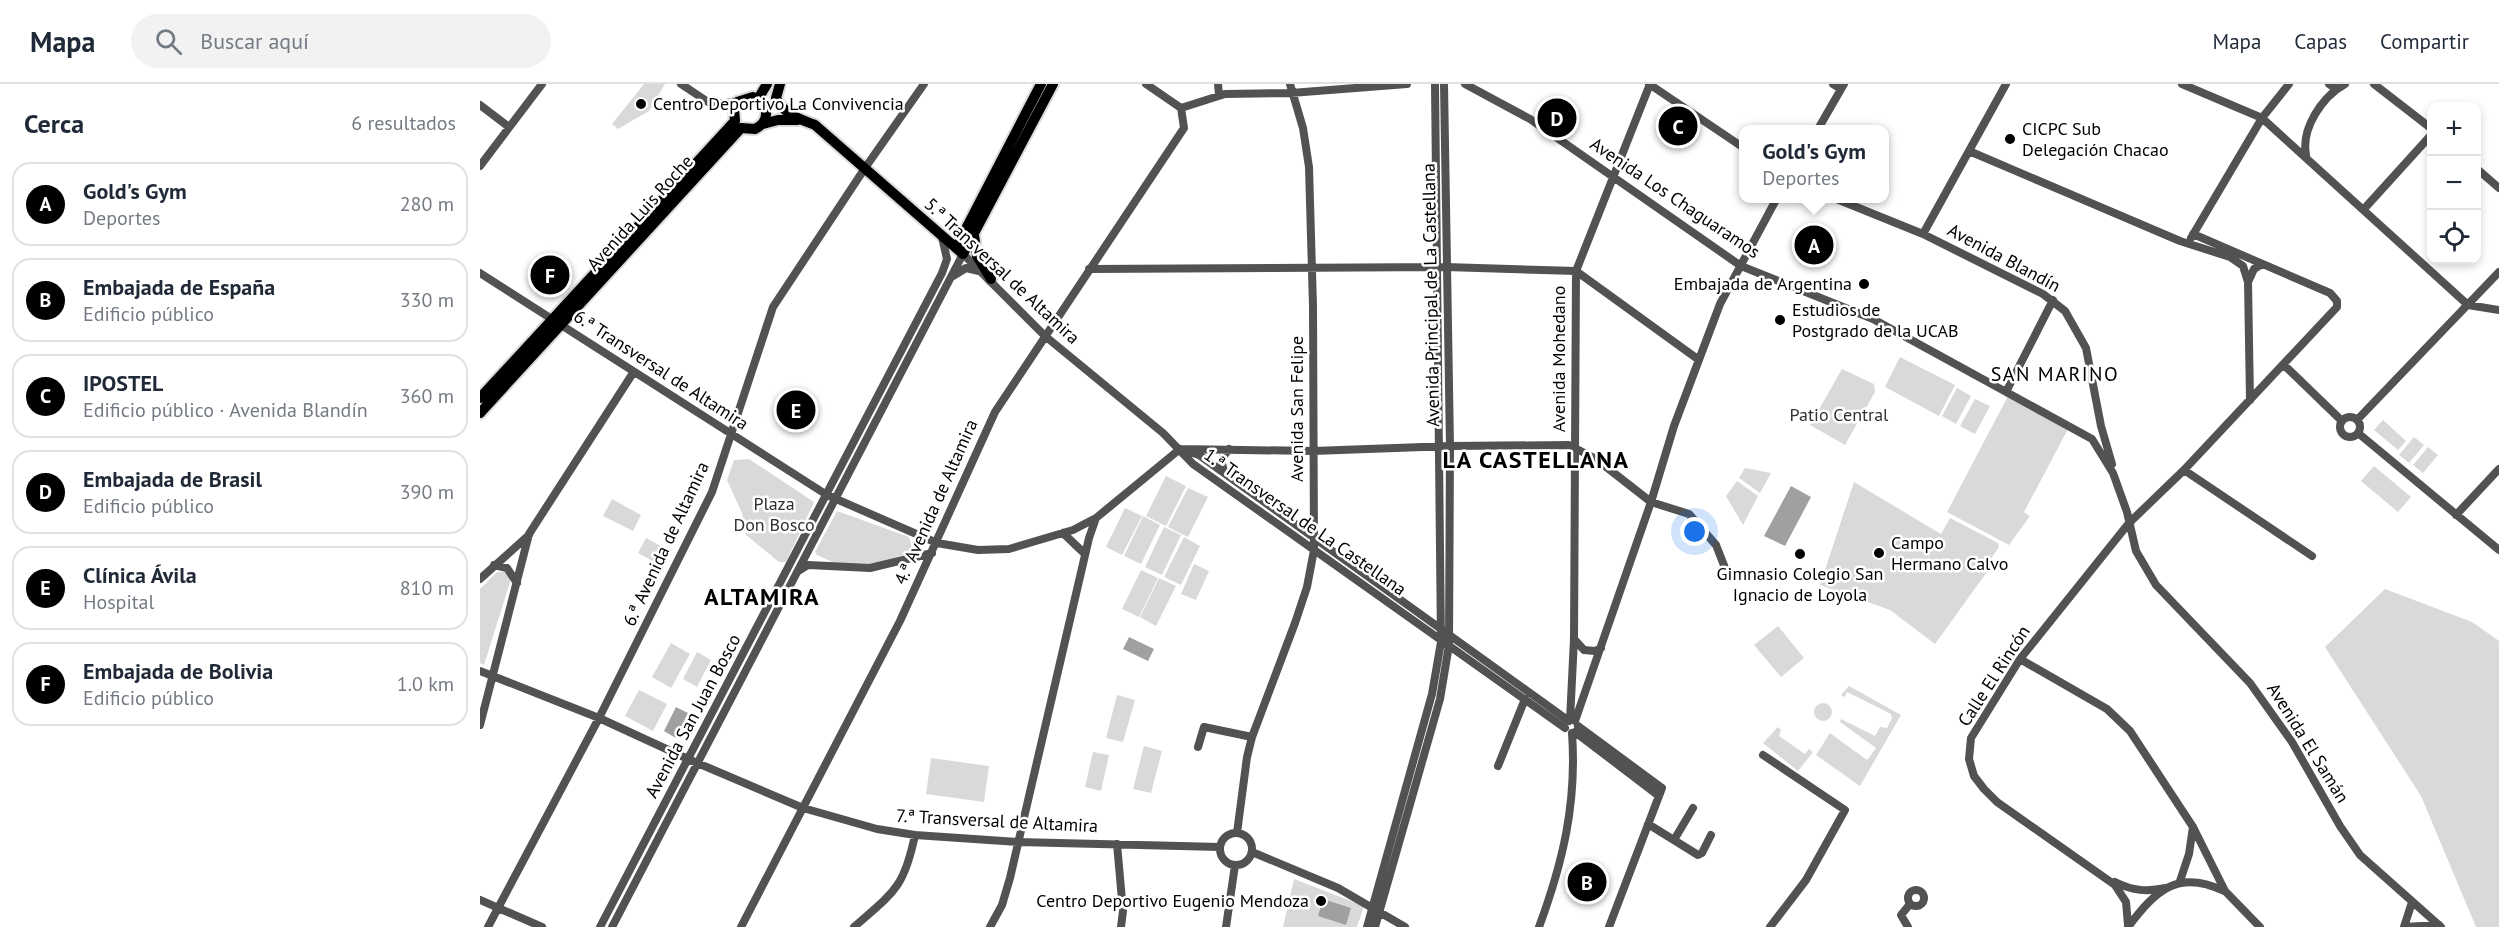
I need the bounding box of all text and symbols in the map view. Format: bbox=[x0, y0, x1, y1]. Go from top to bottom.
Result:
search box bbox=[131, 14, 551, 68]
text: Mapa bbox=[30, 23, 95, 60]
icon: search bbox=[152, 25, 185, 58]
text: Buscar aquí bbox=[200, 27, 309, 55]
text: Mapa bbox=[2213, 28, 2261, 55]
text: Capas bbox=[2294, 28, 2347, 55]
text: Compartir bbox=[2380, 28, 2469, 55]
place label: Centro Deportivo La Convivencia bbox=[653, 92, 904, 115]
pin: D bbox=[1538, 96, 1576, 141]
marker: Centro Deportivo La Convivencia bbox=[634, 97, 648, 111]
map controls bbox=[2427, 102, 2481, 264]
button: + bbox=[2427, 102, 2481, 156]
pin: C bbox=[1658, 104, 1698, 148]
text: Cerca bbox=[24, 107, 84, 140]
text: 6 resultados bbox=[351, 110, 456, 136]
place label: CICPC Sub Delegación Chacao bbox=[2022, 117, 2169, 161]
popup bbox=[1739, 125, 1889, 203]
street label: Avenida Los Chaguaramos bbox=[1586, 132, 1765, 263]
marker: CICPC Sub Delegación Chacao bbox=[2003, 132, 2017, 146]
text: Gold's Gym bbox=[1762, 137, 1866, 165]
street label: Avenida Luis Roche bbox=[582, 150, 698, 275]
button: − bbox=[2427, 156, 2481, 210]
street label: Avenida Principal de La Castellana bbox=[1417, 163, 1444, 427]
text: Deportes bbox=[1762, 165, 1839, 191]
text: Gold's Gym bbox=[83, 177, 187, 205]
text: A bbox=[39, 191, 52, 217]
text: 280 m bbox=[400, 191, 454, 217]
street label: 5.ª Transversal de Altamira bbox=[920, 193, 1085, 349]
text: Deportes bbox=[83, 205, 160, 231]
button: locate bbox=[2427, 210, 2481, 264]
street label: Avenida Blandín bbox=[1944, 218, 2065, 297]
pin: A bbox=[1794, 222, 1834, 268]
pin: F bbox=[530, 252, 570, 297]
place label: Embajada de Argentina bbox=[1674, 272, 1852, 295]
text: Embajada de España bbox=[83, 273, 275, 301]
marker: Embajada de Argentina bbox=[1857, 277, 1871, 291]
street label: Avenida Mohedano bbox=[1547, 286, 1570, 432]
text: B bbox=[40, 287, 51, 313]
text: 330 m bbox=[400, 287, 454, 313]
place label: Estudios de Postgrado de la UCAB bbox=[1792, 298, 1959, 342]
text: Edificio público bbox=[83, 301, 214, 327]
street label: 6.ª Transversal de Altamira bbox=[569, 304, 753, 435]
marker: Estudios de Postgrado de la UCAB bbox=[1773, 313, 1787, 327]
street label: Avenida San Felipe bbox=[1285, 336, 1308, 482]
district label: SAN MARINO bbox=[1991, 361, 2119, 387]
text: IPOSTEL bbox=[83, 369, 163, 397]
text: C bbox=[40, 383, 51, 409]
text: 360 m bbox=[400, 383, 454, 409]
pin: E bbox=[776, 388, 816, 432]
text: Edificio público · Avenida Blandín bbox=[83, 397, 368, 423]
park label: Patio Central bbox=[1790, 403, 1889, 426]
street label: 4.ª Avenida de Altamira bbox=[889, 415, 982, 588]
street label: 1.ª Transversal de La Castellana bbox=[1200, 443, 1411, 600]
district label: LA CASTELLANA bbox=[1443, 444, 1629, 475]
street label: 6.ª Avenida de Altamira bbox=[617, 458, 714, 630]
text: Embajada de Brasil bbox=[83, 465, 262, 493]
text: D bbox=[39, 479, 52, 505]
text: 390 m bbox=[400, 479, 454, 505]
park label: Plaza Don Bosco bbox=[733, 492, 815, 536]
text: Edificio público bbox=[83, 493, 214, 519]
your location bbox=[1680, 517, 1709, 546]
place label: Campo Hermano Calvo bbox=[1891, 531, 2009, 575]
marker: Campo Hermano Calvo bbox=[1872, 546, 1886, 560]
marker: Gimnasio Colegio San Ignacio de Loyola bbox=[1793, 547, 1807, 561]
text: Clínica Ávila bbox=[83, 561, 197, 589]
place label: Gimnasio Colegio San Ignacio de Loyola bbox=[1717, 562, 1883, 606]
text: E bbox=[40, 575, 51, 601]
text: 810 m bbox=[400, 575, 454, 601]
district label: ALTAMIRA bbox=[704, 581, 820, 612]
text: Hospital bbox=[83, 589, 154, 615]
street label: Calle El Rincón bbox=[1952, 621, 2035, 730]
street label: Avenida San Juan Bosco bbox=[640, 630, 746, 802]
text: Embajada de Bolivia bbox=[83, 657, 273, 685]
text: F bbox=[40, 671, 51, 697]
text: 1.0 km bbox=[397, 671, 454, 697]
street label: Avenida El Samán bbox=[2262, 678, 2355, 807]
text: Edificio público bbox=[83, 685, 214, 711]
street label: 7.ª Transversal de Altamira bbox=[896, 804, 1099, 837]
pin: B bbox=[1568, 860, 1606, 904]
place label: Centro Deportivo Eugenio Mendoza bbox=[1036, 889, 1309, 912]
marker: Centro Deportivo Eugenio Mendoza bbox=[1314, 894, 1328, 908]

